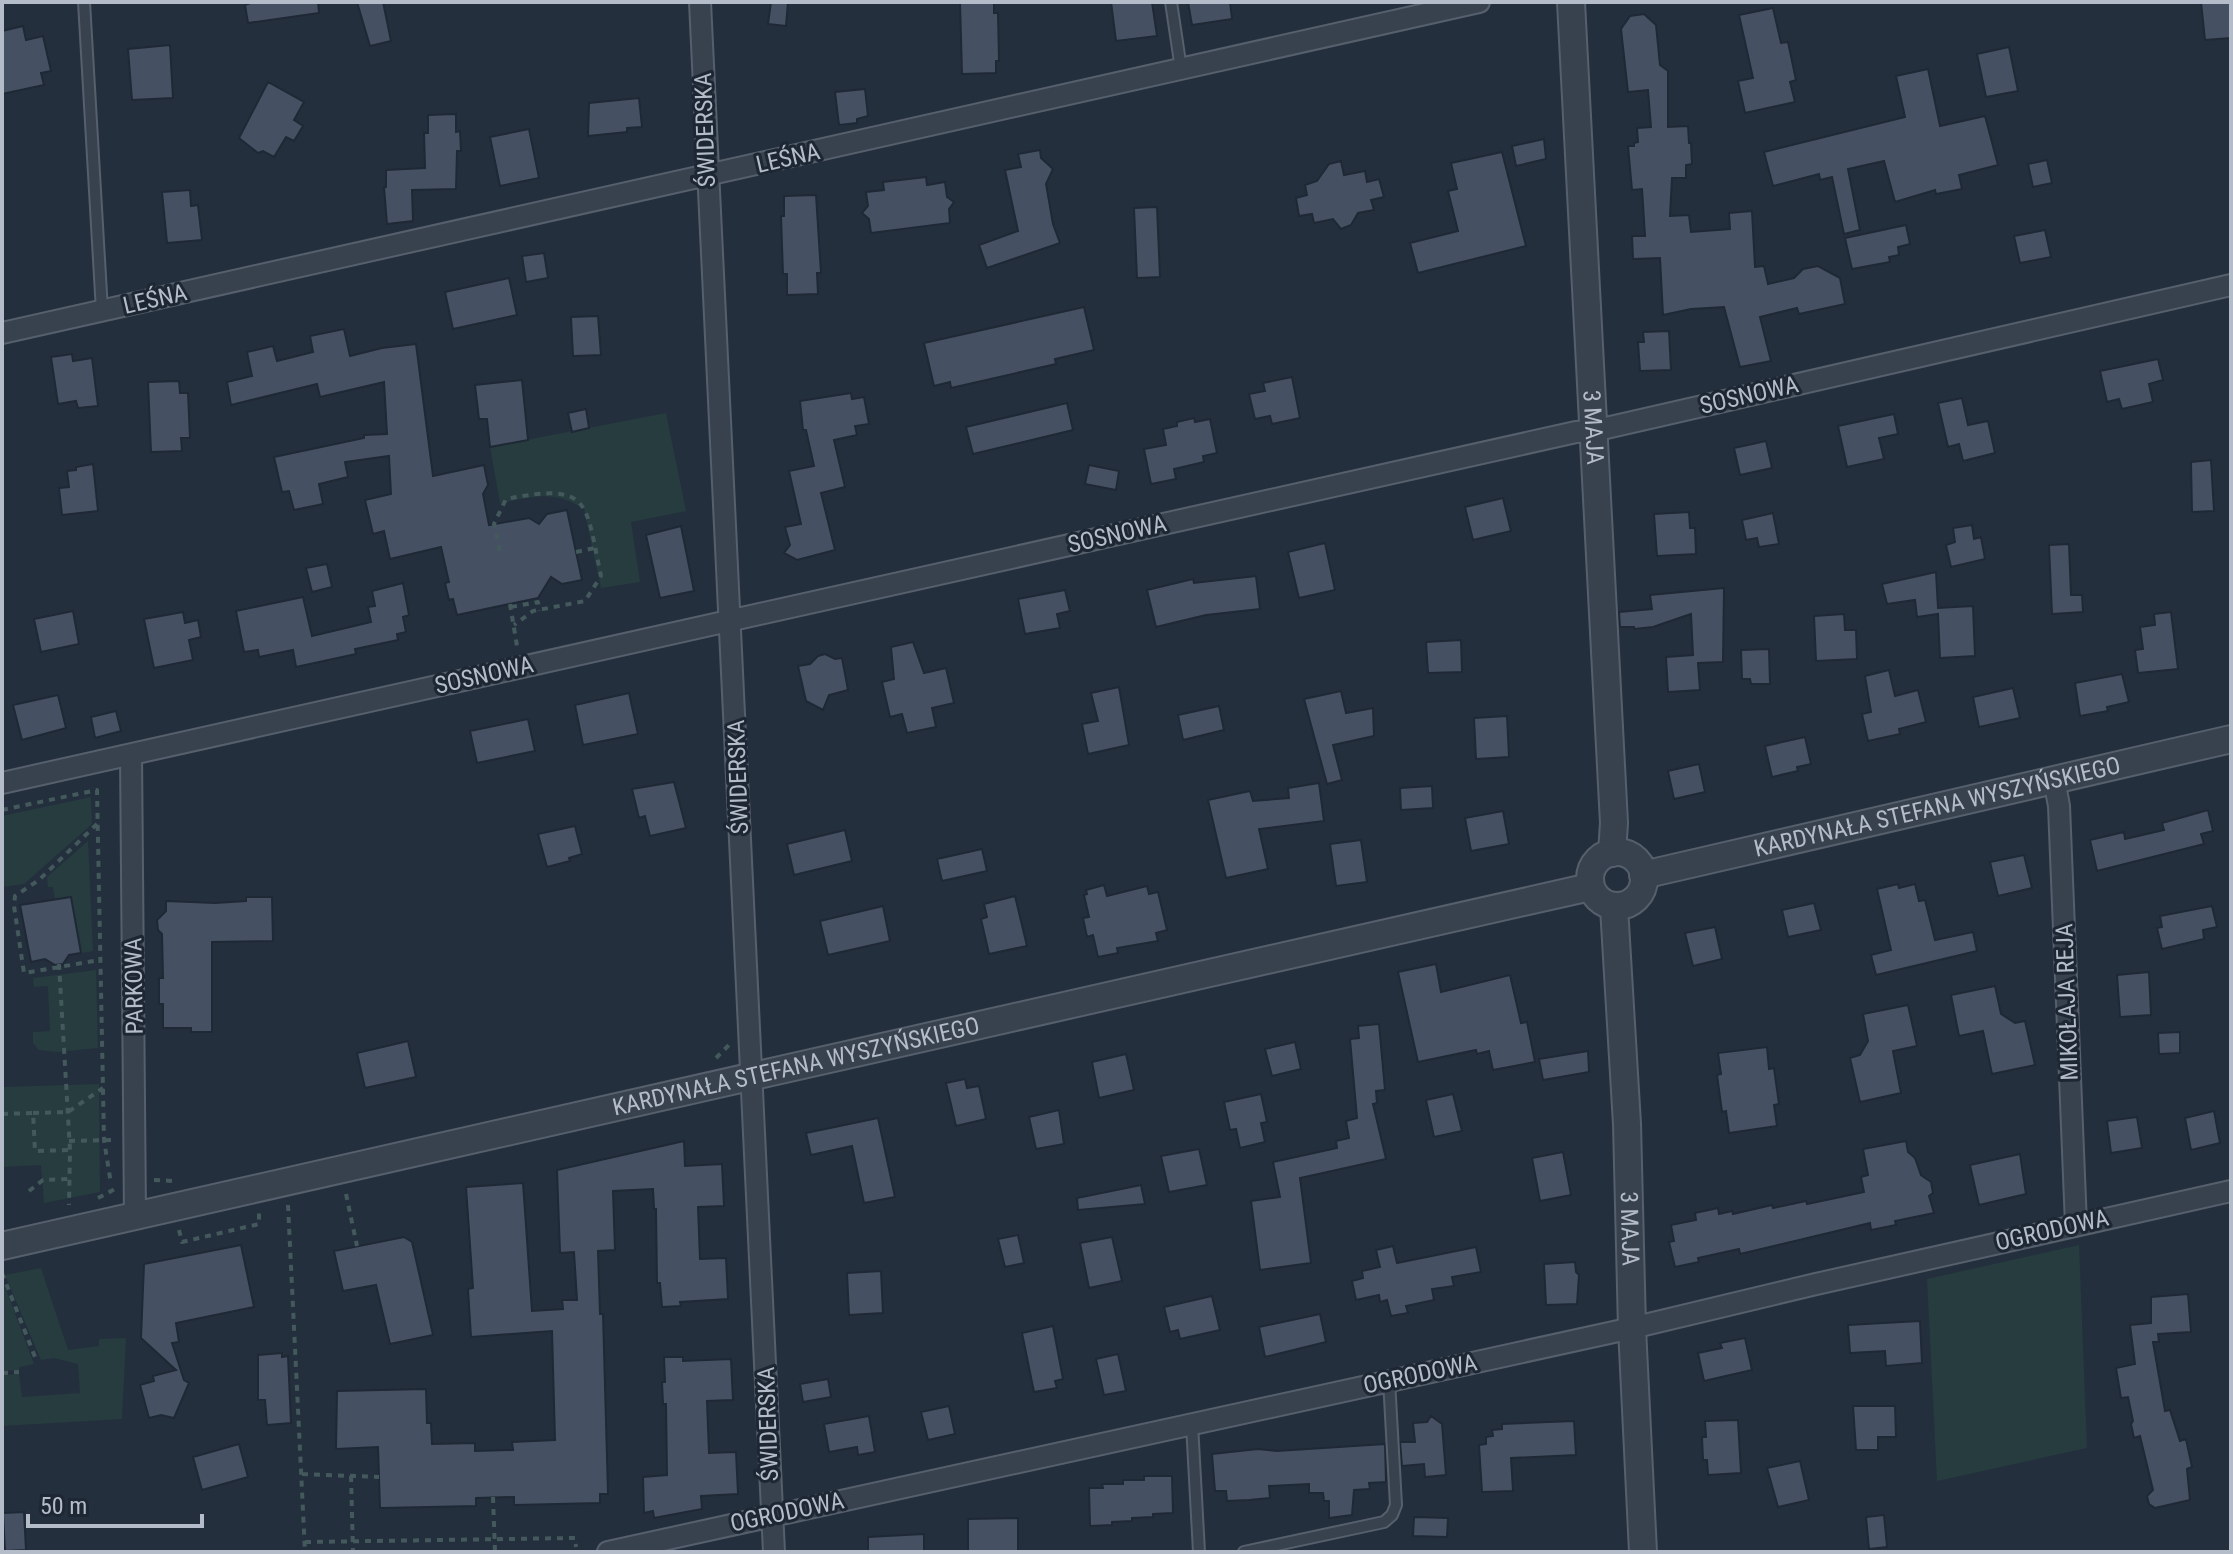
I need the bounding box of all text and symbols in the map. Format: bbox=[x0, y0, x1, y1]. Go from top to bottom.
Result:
street label: ŚWIDERSKA bbox=[689, 72, 721, 188]
street label: LEŚNA bbox=[753, 137, 823, 179]
street label: LEŚNA bbox=[120, 278, 190, 320]
street label: SOSNOWA bbox=[1697, 370, 1801, 420]
street label: 3 MAJA bbox=[1577, 389, 1609, 466]
street label: SOSNOWA bbox=[1065, 509, 1169, 559]
street label: SOSNOWA bbox=[432, 650, 536, 700]
street label: ŚWIDERSKA bbox=[722, 719, 754, 835]
street label: KARDYNAŁA STEFANA WYSZYŃSKIEGO bbox=[1751, 751, 2123, 863]
street label: MIKOŁAJA REJA bbox=[2050, 923, 2084, 1081]
street label: PARKOWA bbox=[119, 937, 149, 1035]
street label: KARDYNAŁA STEFANA WYSZYŃSKIEGO bbox=[610, 1011, 982, 1122]
street label: 3 MAJA bbox=[1615, 1191, 1644, 1266]
street label: OGRODOWA bbox=[1993, 1203, 2112, 1257]
street label: OGRODOWA bbox=[1361, 1348, 1480, 1400]
street label: ŚWIDERSKA bbox=[752, 1366, 784, 1482]
scale bar bbox=[28, 1478, 202, 1528]
street label: OGRODOWA bbox=[728, 1486, 847, 1538]
text: 50 m bbox=[40, 1492, 87, 1520]

